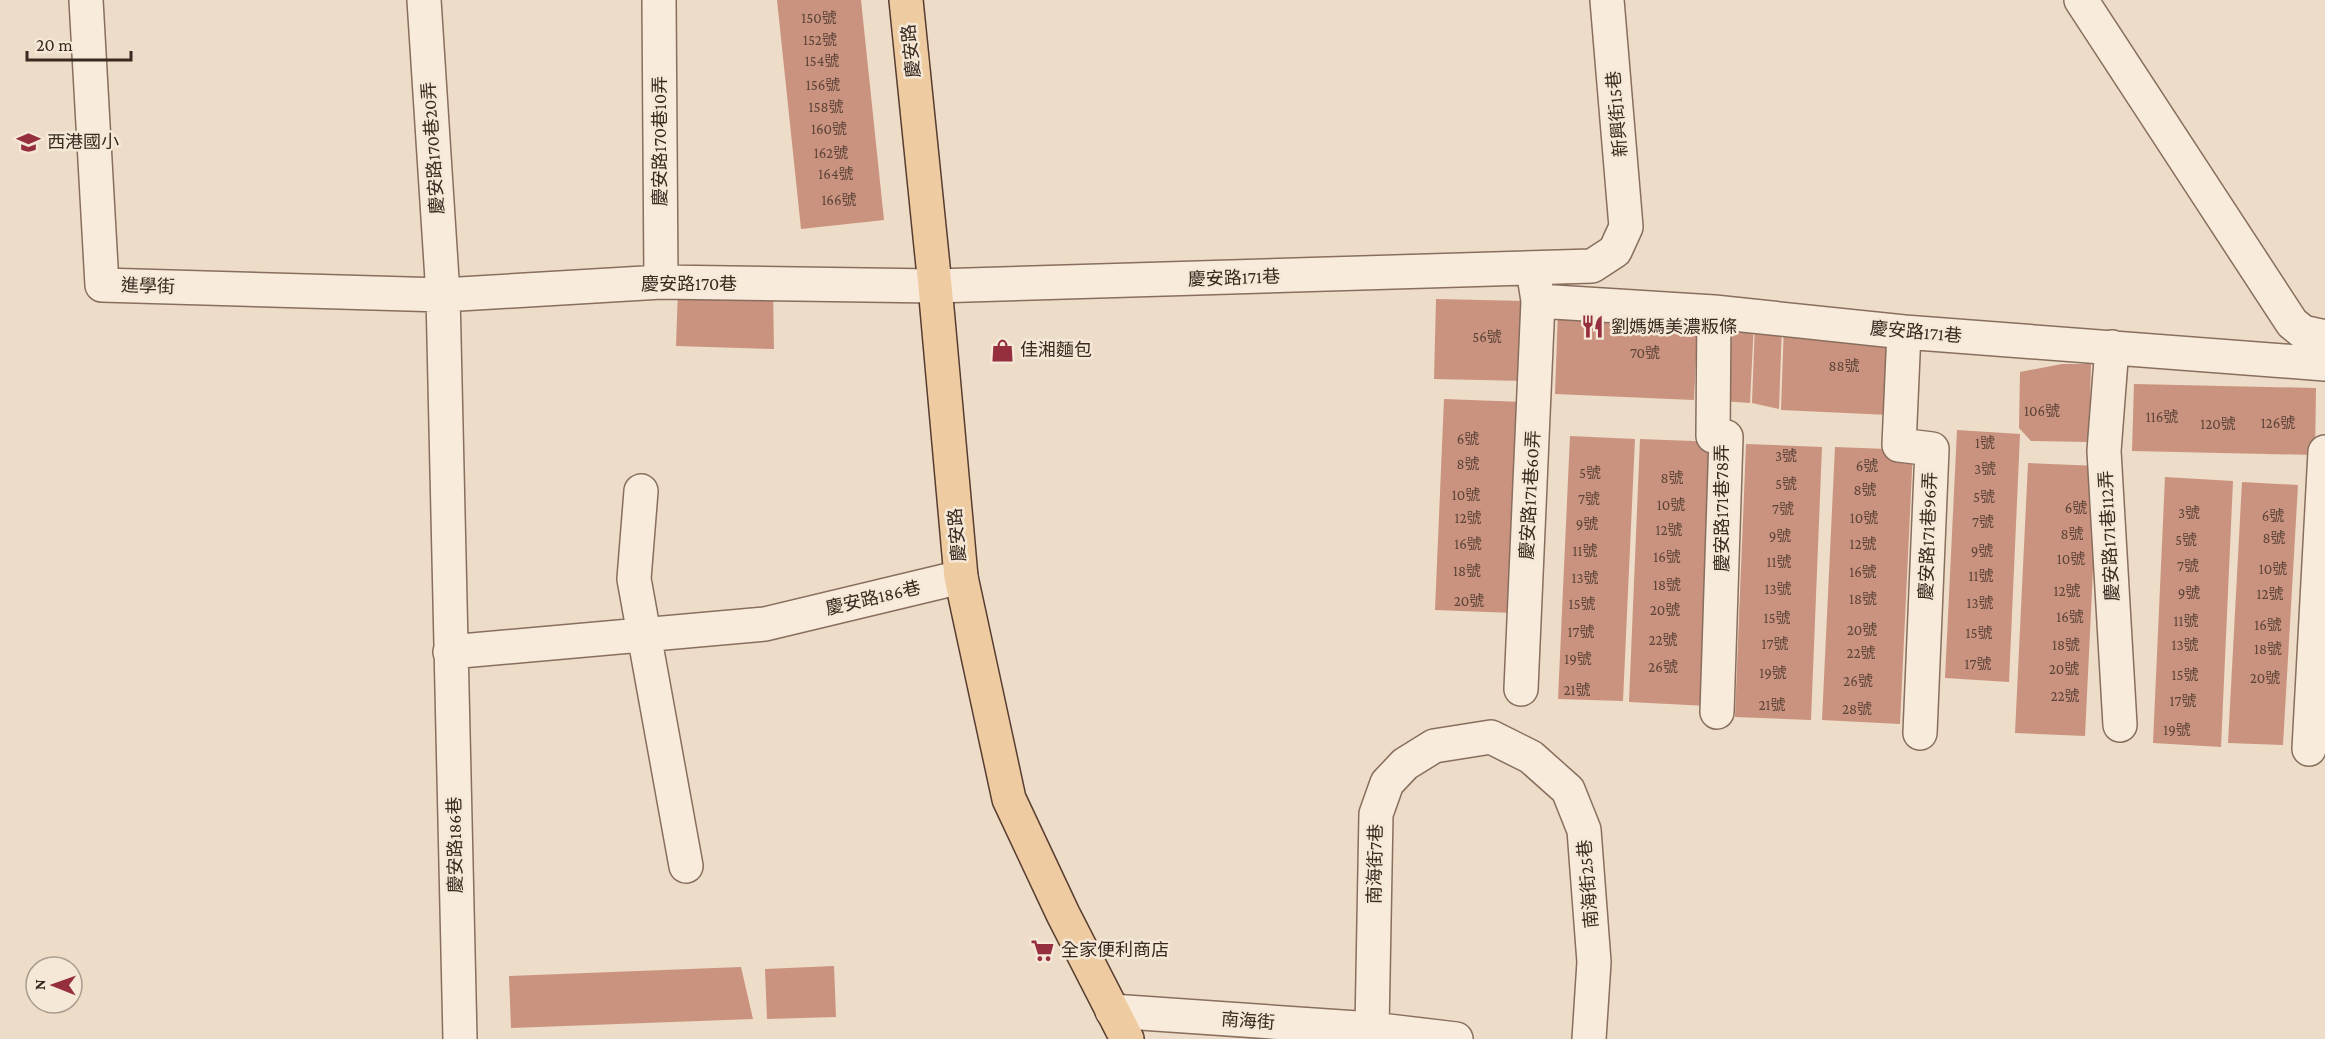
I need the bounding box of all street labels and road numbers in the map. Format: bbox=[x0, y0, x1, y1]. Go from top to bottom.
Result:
street label: 慶安路 bbox=[898, 23, 924, 79]
street label: 新興街15巷 bbox=[1603, 70, 1631, 158]
street label: 慶安路170巷10弄 bbox=[650, 76, 670, 206]
street label: 慶安路170巷20弄 bbox=[418, 81, 448, 215]
street label: 慶安路171巷 bbox=[1188, 266, 1280, 290]
street label: 慶安路170巷 bbox=[641, 274, 737, 294]
street label: 進學街 bbox=[121, 275, 175, 297]
street label: 慶安路171巷 bbox=[1869, 318, 1963, 346]
street label: 慶安路171巷60弄 bbox=[1517, 430, 1543, 560]
street label: 慶安路171巷78弄 bbox=[1712, 444, 1732, 572]
street label: 慶安路171巷112弄 bbox=[2096, 470, 2122, 602]
street label: 慶安路171巷96弄 bbox=[1916, 471, 1940, 601]
street label: 慶安路 bbox=[945, 507, 969, 563]
street label: 慶安路186巷 bbox=[824, 577, 922, 619]
street label: 慶安路186巷 bbox=[444, 796, 466, 894]
street label: 南海街7巷 bbox=[1364, 824, 1386, 904]
street label: 南海街25巷 bbox=[1574, 839, 1602, 929]
street label: 南海街 bbox=[1220, 1009, 1276, 1033]

